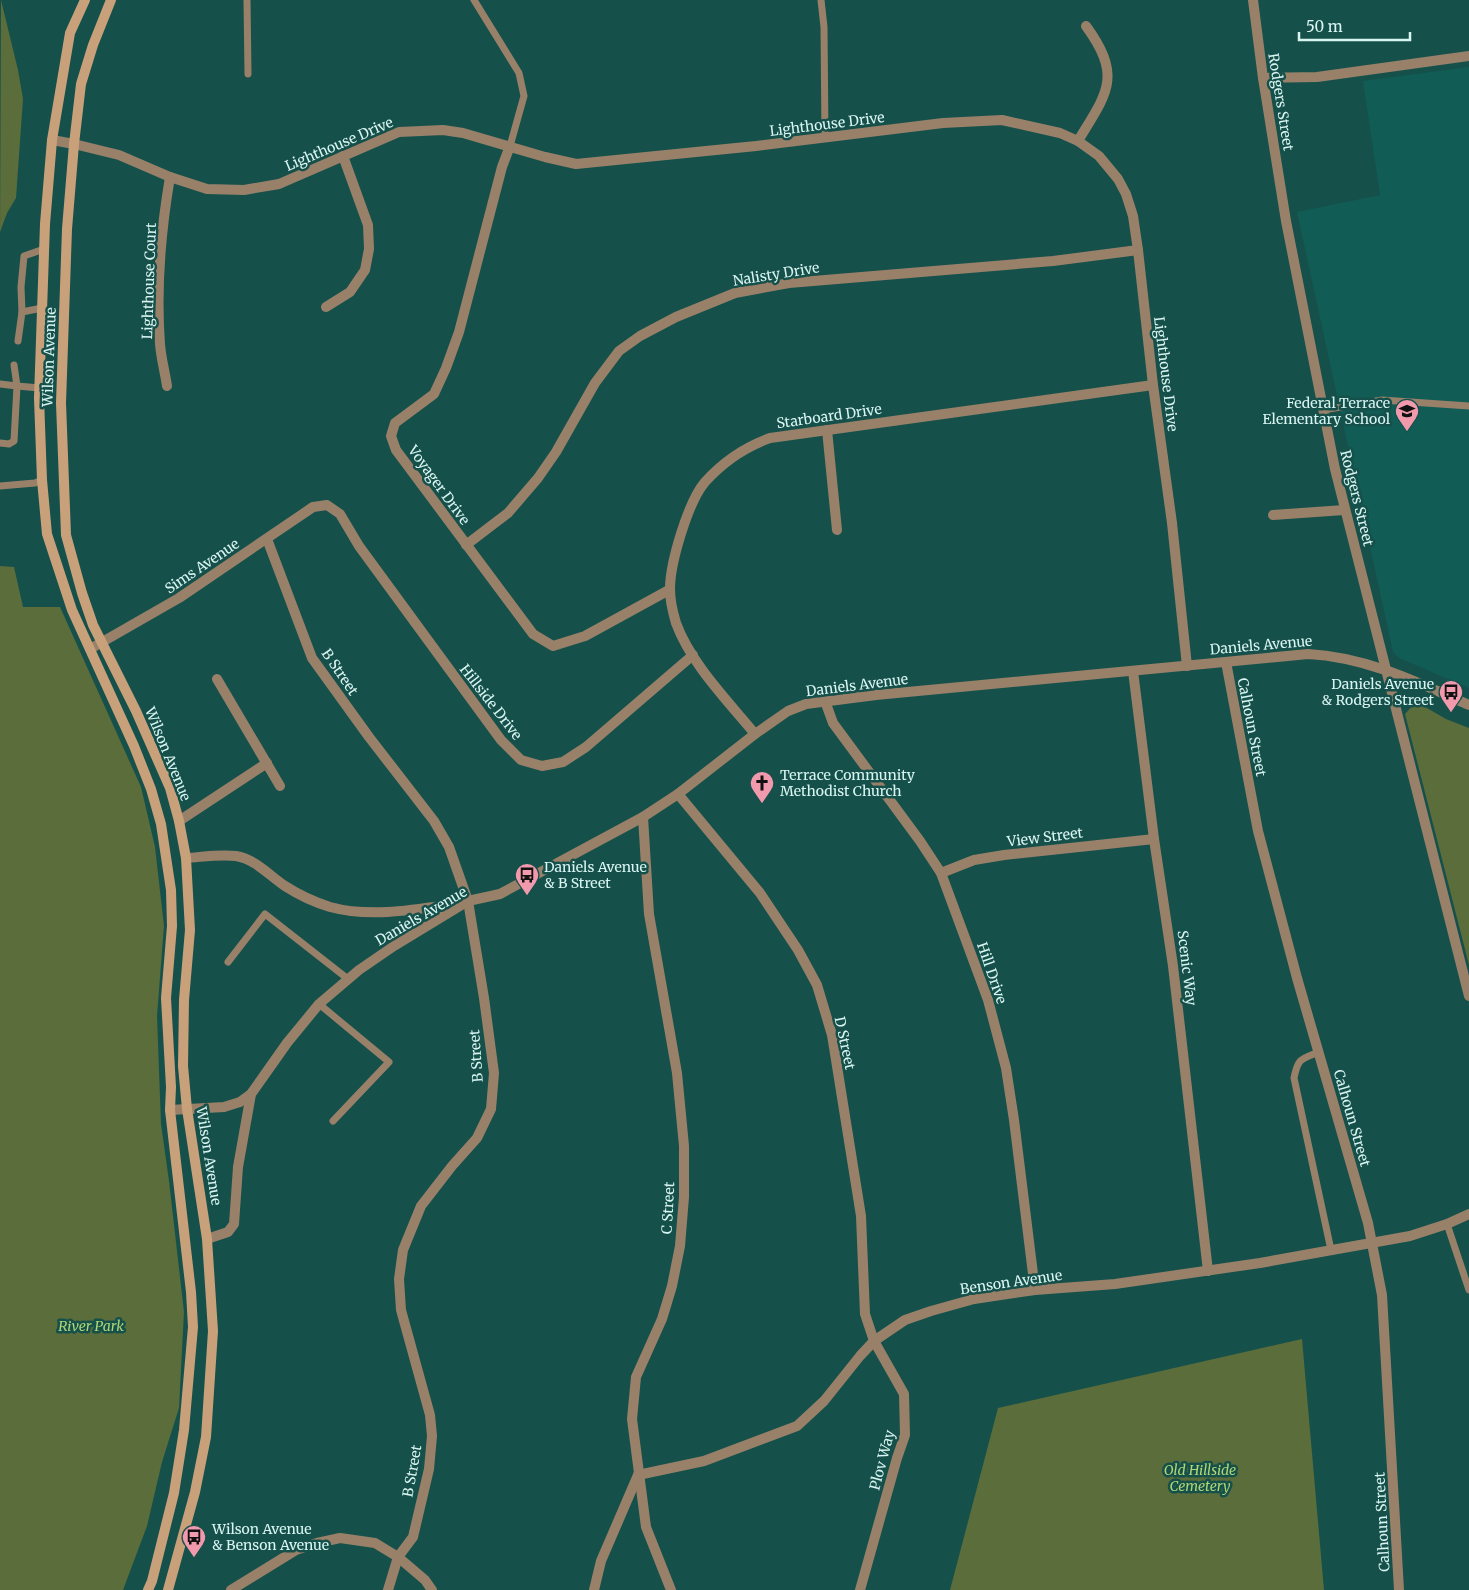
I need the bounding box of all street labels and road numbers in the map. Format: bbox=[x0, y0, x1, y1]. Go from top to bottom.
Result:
street label: Rodgers Street bbox=[1264, 52, 1298, 153]
street label: Lighthouse Drive bbox=[768, 108, 886, 140]
street label: Lighthouse Drive bbox=[282, 113, 396, 175]
street label: Lighthouse Court bbox=[138, 222, 160, 340]
street label: Nalisty Drive bbox=[731, 258, 821, 290]
street label: Wilson Avenue bbox=[38, 307, 60, 408]
street label: Lighthouse Drive bbox=[1150, 315, 1182, 433]
street label: Starboard Drive bbox=[775, 400, 883, 432]
street label: Voyager Drive bbox=[404, 441, 474, 528]
street label: Rodgers Street bbox=[1336, 448, 1378, 549]
street label: Sims Avenue bbox=[161, 535, 243, 597]
street label: Daniels Avenue bbox=[1209, 632, 1313, 658]
street label: B Street bbox=[318, 645, 363, 699]
street label: Hillside Drive bbox=[456, 661, 526, 743]
street label: Daniels Avenue bbox=[805, 670, 909, 700]
street label: Calhoun Street bbox=[1234, 676, 1270, 778]
street label: Wilson Avenue bbox=[141, 704, 195, 804]
street label: View Street bbox=[1005, 823, 1085, 851]
street label: Daniels Avenue bbox=[372, 883, 470, 949]
street label: Scenic Way bbox=[1173, 929, 1201, 1007]
street label: Hill Drive bbox=[973, 940, 1011, 1006]
street label: D Street bbox=[831, 1015, 860, 1072]
street label: B Street bbox=[465, 1029, 487, 1083]
street label: Calhoun Street bbox=[1330, 1067, 1375, 1169]
street label: Wilson Avenue bbox=[192, 1104, 226, 1207]
street label: C Street bbox=[658, 1181, 678, 1235]
street label: Benson Avenue bbox=[959, 1266, 1063, 1298]
street label: Plov Way bbox=[865, 1427, 899, 1492]
street label: B Street bbox=[399, 1443, 426, 1499]
street label: Calhoun Street bbox=[1370, 1471, 1394, 1572]

